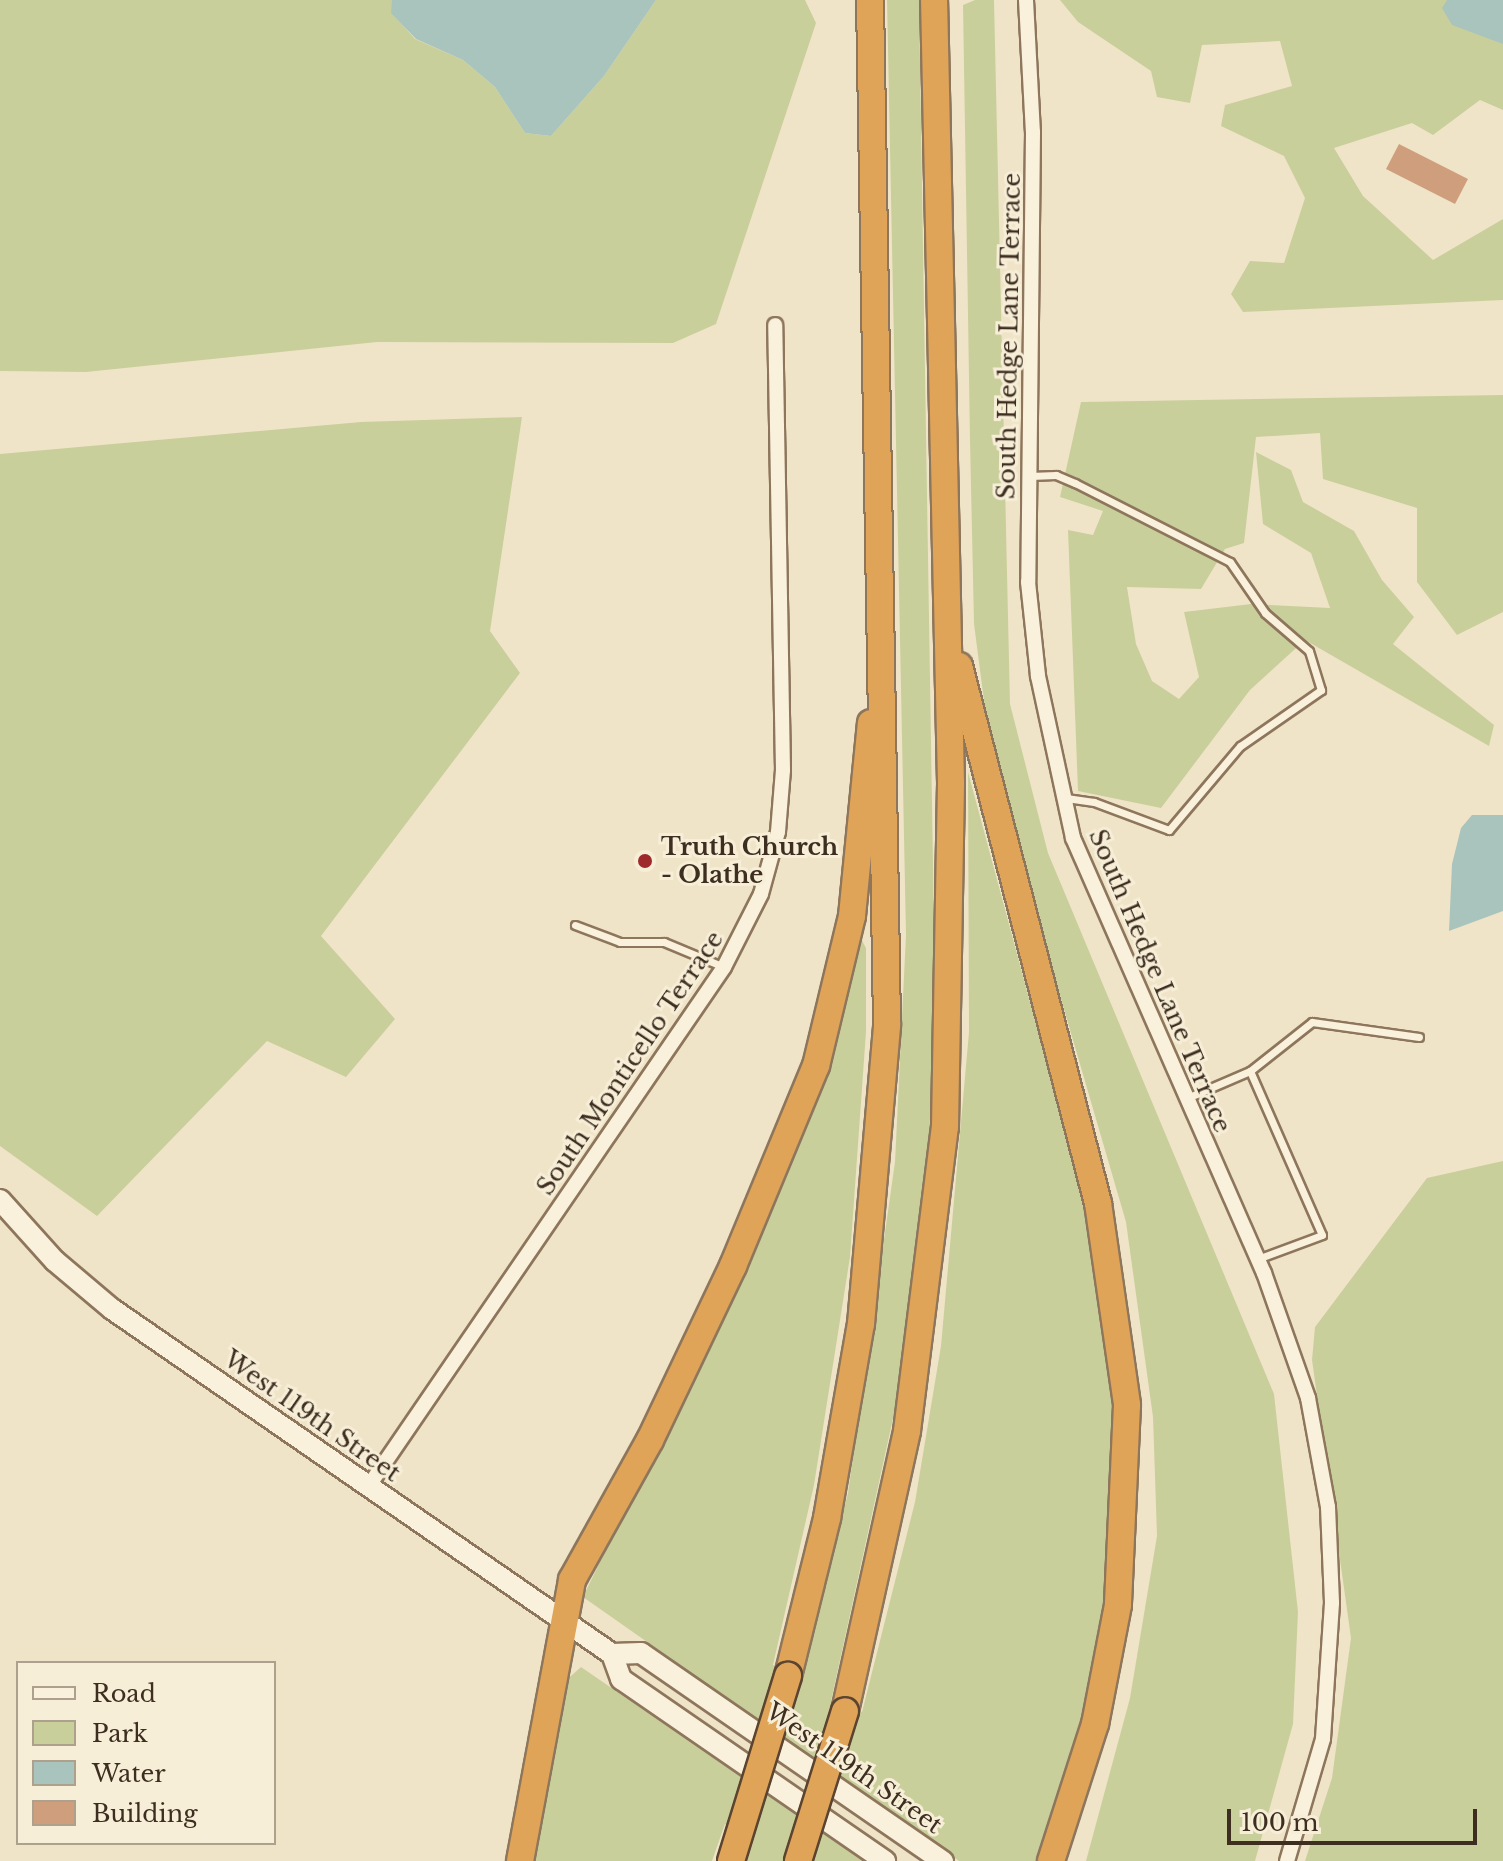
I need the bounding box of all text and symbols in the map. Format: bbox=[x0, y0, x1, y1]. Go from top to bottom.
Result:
street label: South Hedge Lane Terrace bbox=[992, 172, 1026, 500]
street label: South Hedge Lane Terrace bbox=[1083, 825, 1237, 1137]
place label: Truth Church - Olathe bbox=[661, 833, 838, 889]
marker: Truth Church - Olathe bbox=[636, 852, 654, 870]
street label: South Monticello Terrace bbox=[531, 925, 729, 1201]
street label: West 119th Street bbox=[218, 1344, 406, 1488]
legend bbox=[16, 1661, 276, 1845]
text: Road bbox=[92, 1679, 156, 1708]
street label: West 119th Street bbox=[760, 1696, 948, 1840]
text: Park bbox=[92, 1719, 148, 1748]
text: Water bbox=[92, 1759, 166, 1788]
scale bar bbox=[1231, 1793, 1481, 1843]
text: Building bbox=[92, 1799, 198, 1828]
text: 100 m bbox=[1241, 1808, 1319, 1837]

